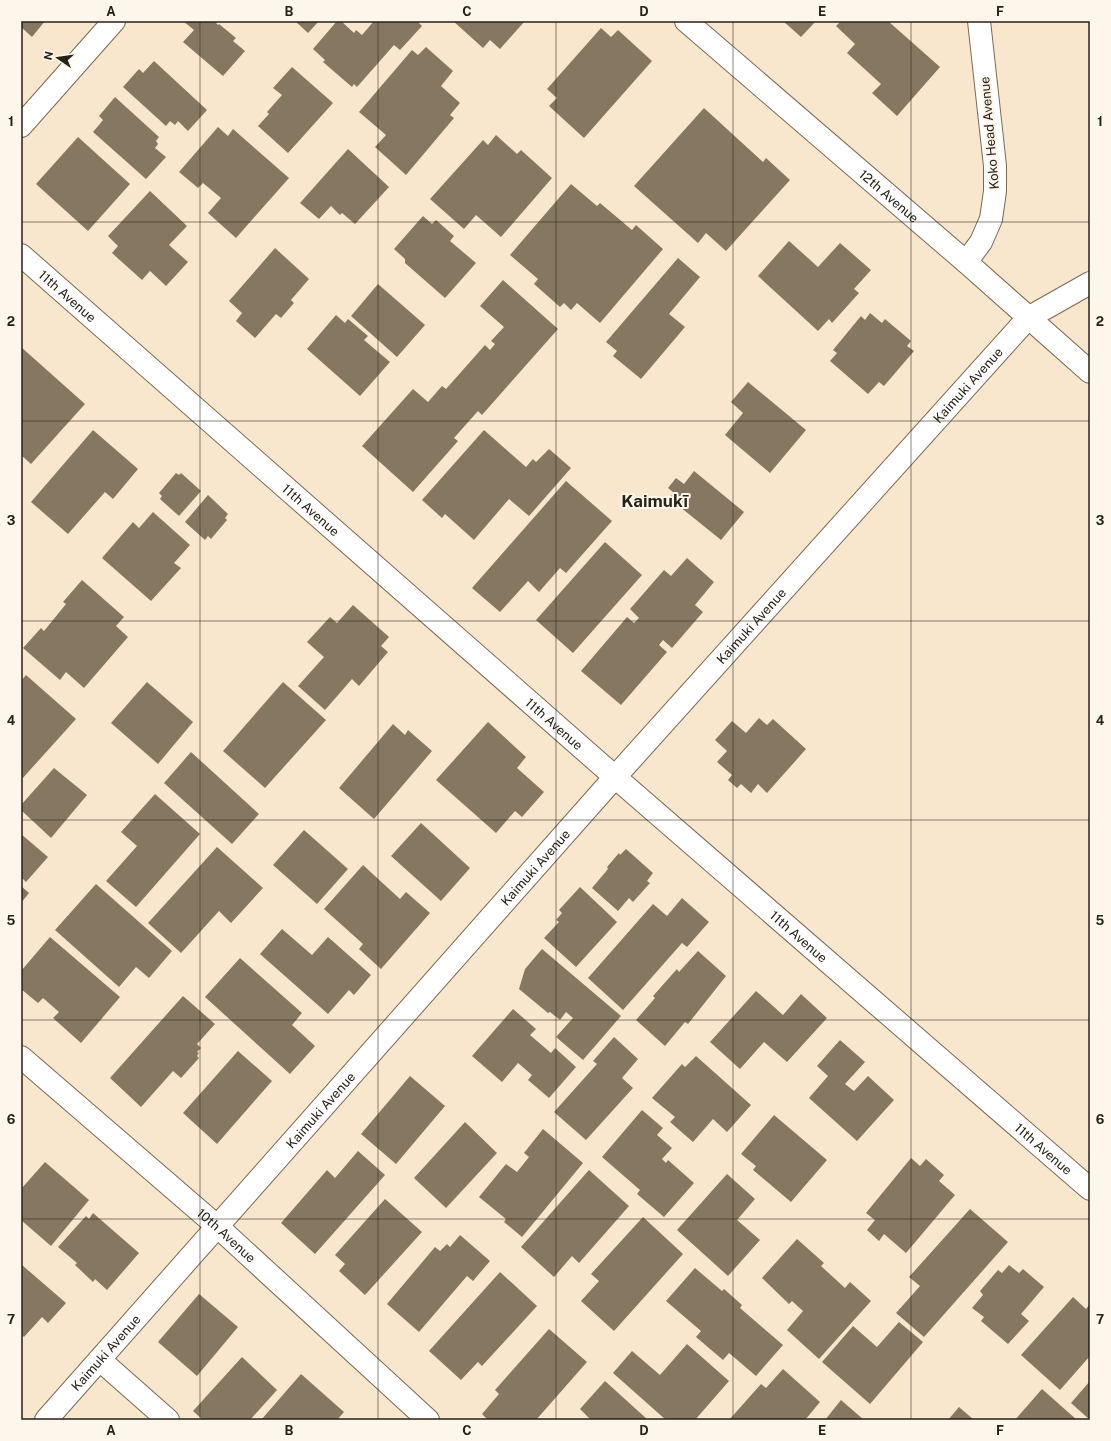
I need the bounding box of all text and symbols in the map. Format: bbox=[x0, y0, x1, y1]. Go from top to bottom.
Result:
text: A bbox=[106, 4, 116, 19]
text: B bbox=[285, 4, 294, 19]
text: C bbox=[462, 4, 472, 19]
text: D bbox=[639, 4, 649, 19]
text: E bbox=[818, 4, 826, 19]
text: F bbox=[996, 4, 1004, 19]
north arrow bbox=[38, 38, 78, 78]
text: N bbox=[41, 50, 55, 61]
street label: Koko Head Avenue bbox=[977, 76, 1002, 190]
text: 1 bbox=[8, 114, 14, 129]
text: 1 bbox=[1097, 114, 1103, 129]
street label: 12th Avenue bbox=[856, 167, 922, 226]
street label: 11th Avenue bbox=[36, 267, 99, 325]
text: 2 bbox=[7, 314, 15, 329]
text: 2 bbox=[1096, 314, 1104, 329]
street label: Kaimuki Avenue bbox=[930, 344, 1006, 426]
street label: 11th Avenue bbox=[279, 481, 342, 539]
district label: Kaimukī bbox=[621, 491, 689, 511]
text: 3 bbox=[7, 513, 16, 528]
text: 3 bbox=[1096, 513, 1105, 528]
street label: Kaimuki Avenue bbox=[714, 585, 789, 667]
street label: 11th Avenue bbox=[522, 695, 586, 753]
text: 4 bbox=[7, 713, 16, 728]
text: 4 bbox=[1096, 713, 1105, 728]
street label: Kaimuki Avenue bbox=[498, 827, 573, 909]
street label: 11th Avenue bbox=[767, 908, 830, 966]
text: 5 bbox=[7, 913, 16, 928]
text: 5 bbox=[1096, 913, 1105, 928]
street label: Kaimuki Avenue bbox=[283, 1069, 358, 1151]
text: 6 bbox=[7, 1112, 16, 1127]
text: 6 bbox=[1096, 1112, 1105, 1127]
street label: 11th Avenue bbox=[1011, 1120, 1075, 1178]
street label: 10th Avenue bbox=[194, 1205, 259, 1266]
text: 7 bbox=[7, 1312, 15, 1327]
street label: Kaimuki Avenue bbox=[68, 1312, 144, 1394]
text: 7 bbox=[1096, 1312, 1104, 1327]
text: A bbox=[106, 1423, 116, 1438]
text: B bbox=[285, 1423, 294, 1438]
text: C bbox=[462, 1423, 472, 1438]
text: D bbox=[639, 1423, 649, 1438]
text: E bbox=[818, 1423, 826, 1438]
text: F bbox=[996, 1423, 1004, 1438]

